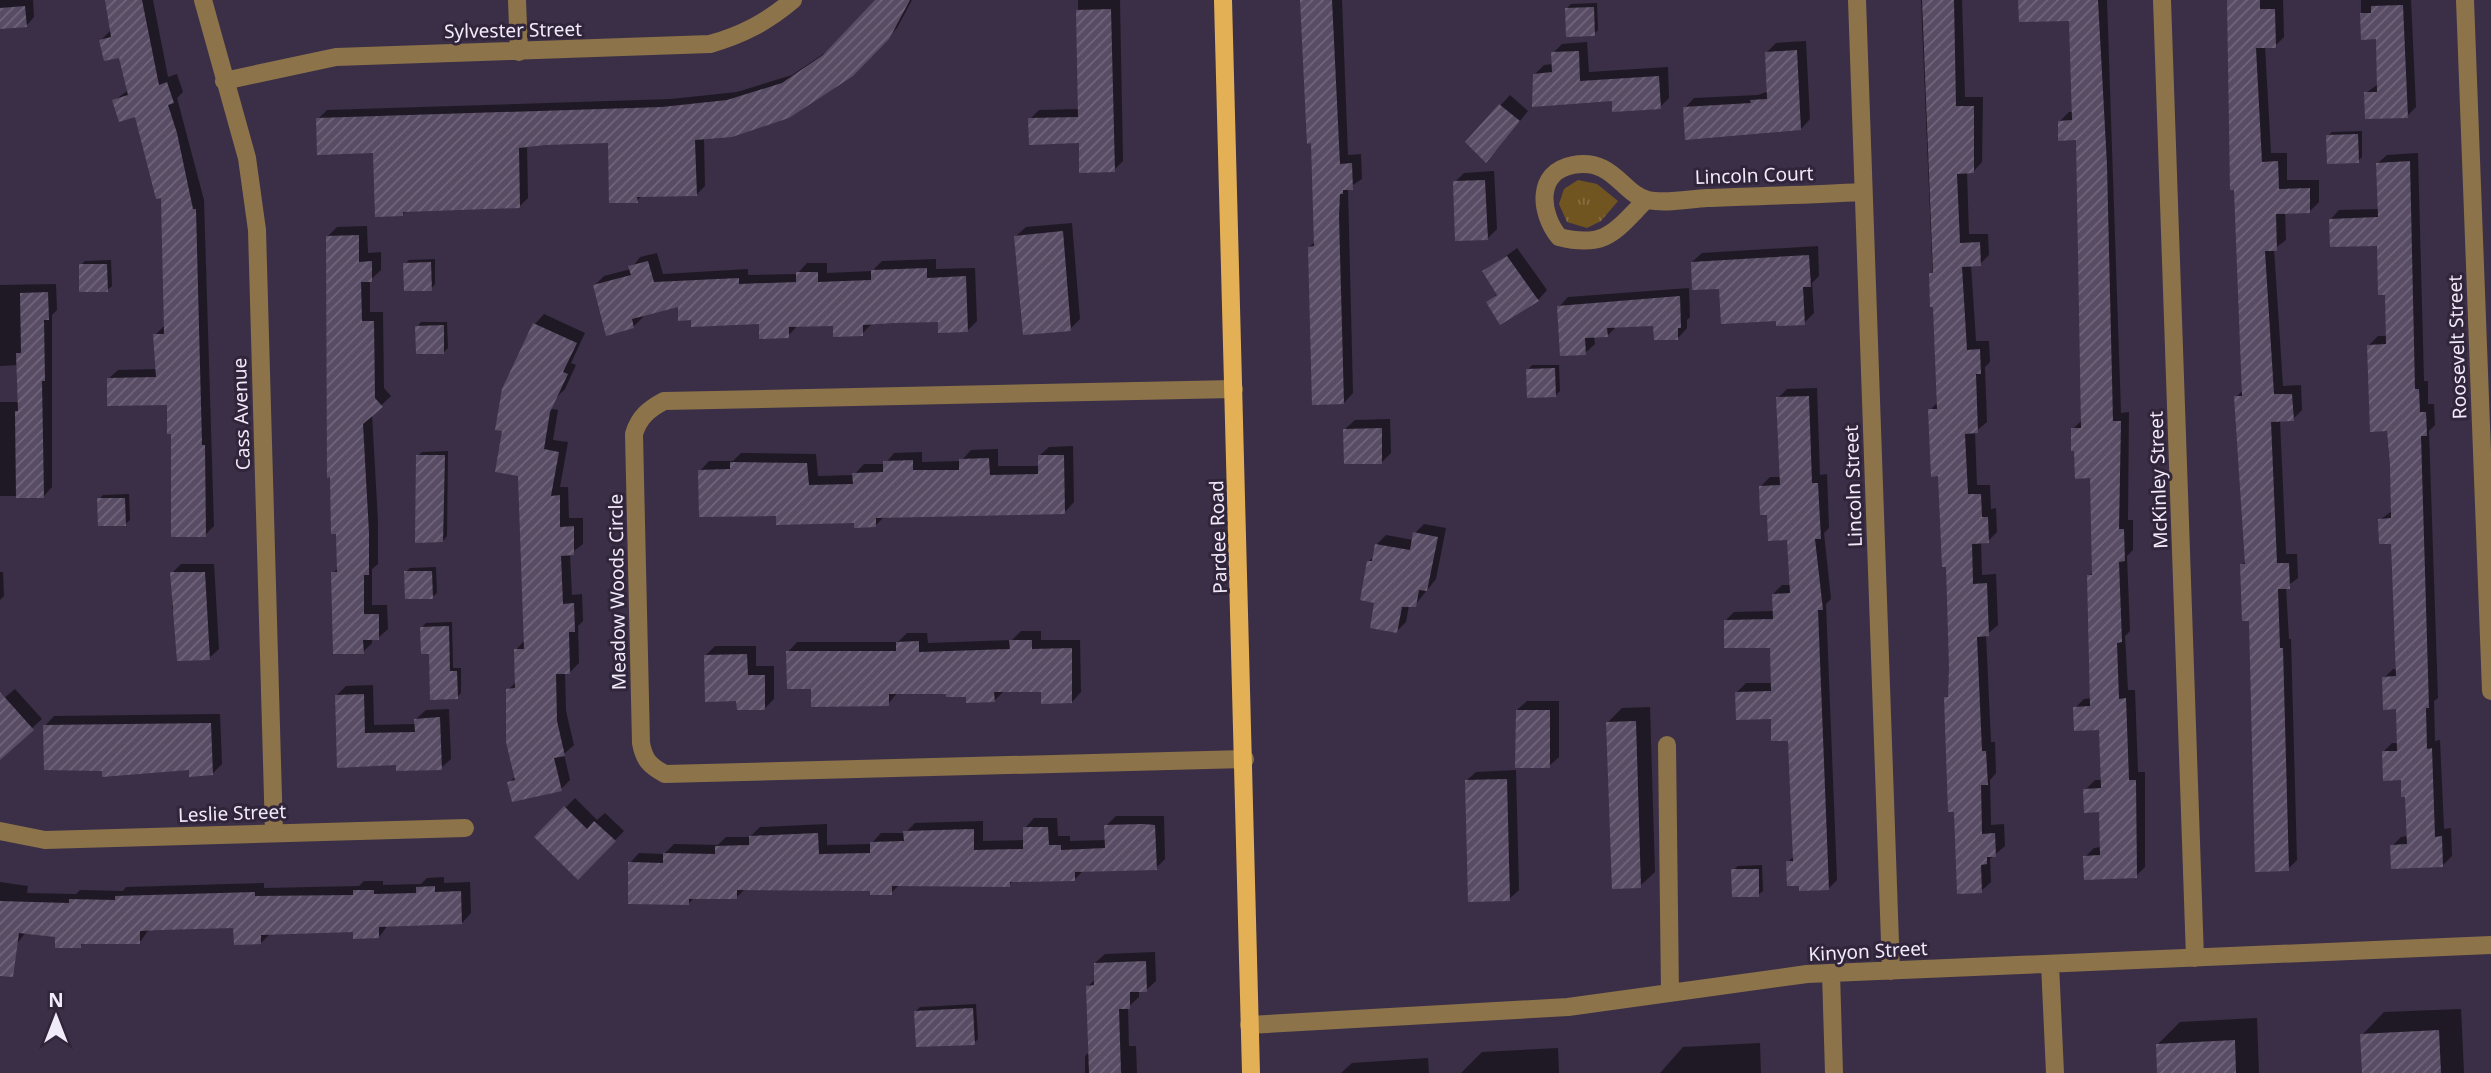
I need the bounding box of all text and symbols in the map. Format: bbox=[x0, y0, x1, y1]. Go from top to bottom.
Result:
street label: Sylvester Street bbox=[444, 16, 582, 44]
street label: Lincoln Court bbox=[1694, 160, 1814, 190]
street label: Roosevelt Street bbox=[2441, 274, 2473, 420]
street label: Cass Avenue bbox=[226, 357, 256, 471]
street label: McKinley Street bbox=[2143, 411, 2173, 549]
street label: Lincoln Street bbox=[1838, 425, 1868, 547]
street label: Pardee Road bbox=[1203, 480, 1233, 594]
street label: Meadow Woods Circle bbox=[602, 494, 632, 690]
street label: Leslie Street bbox=[177, 798, 287, 828]
street label: Kinyon Street bbox=[1808, 935, 1928, 967]
north arrow bbox=[21, 982, 91, 1052]
text: N bbox=[48, 987, 64, 1013]

